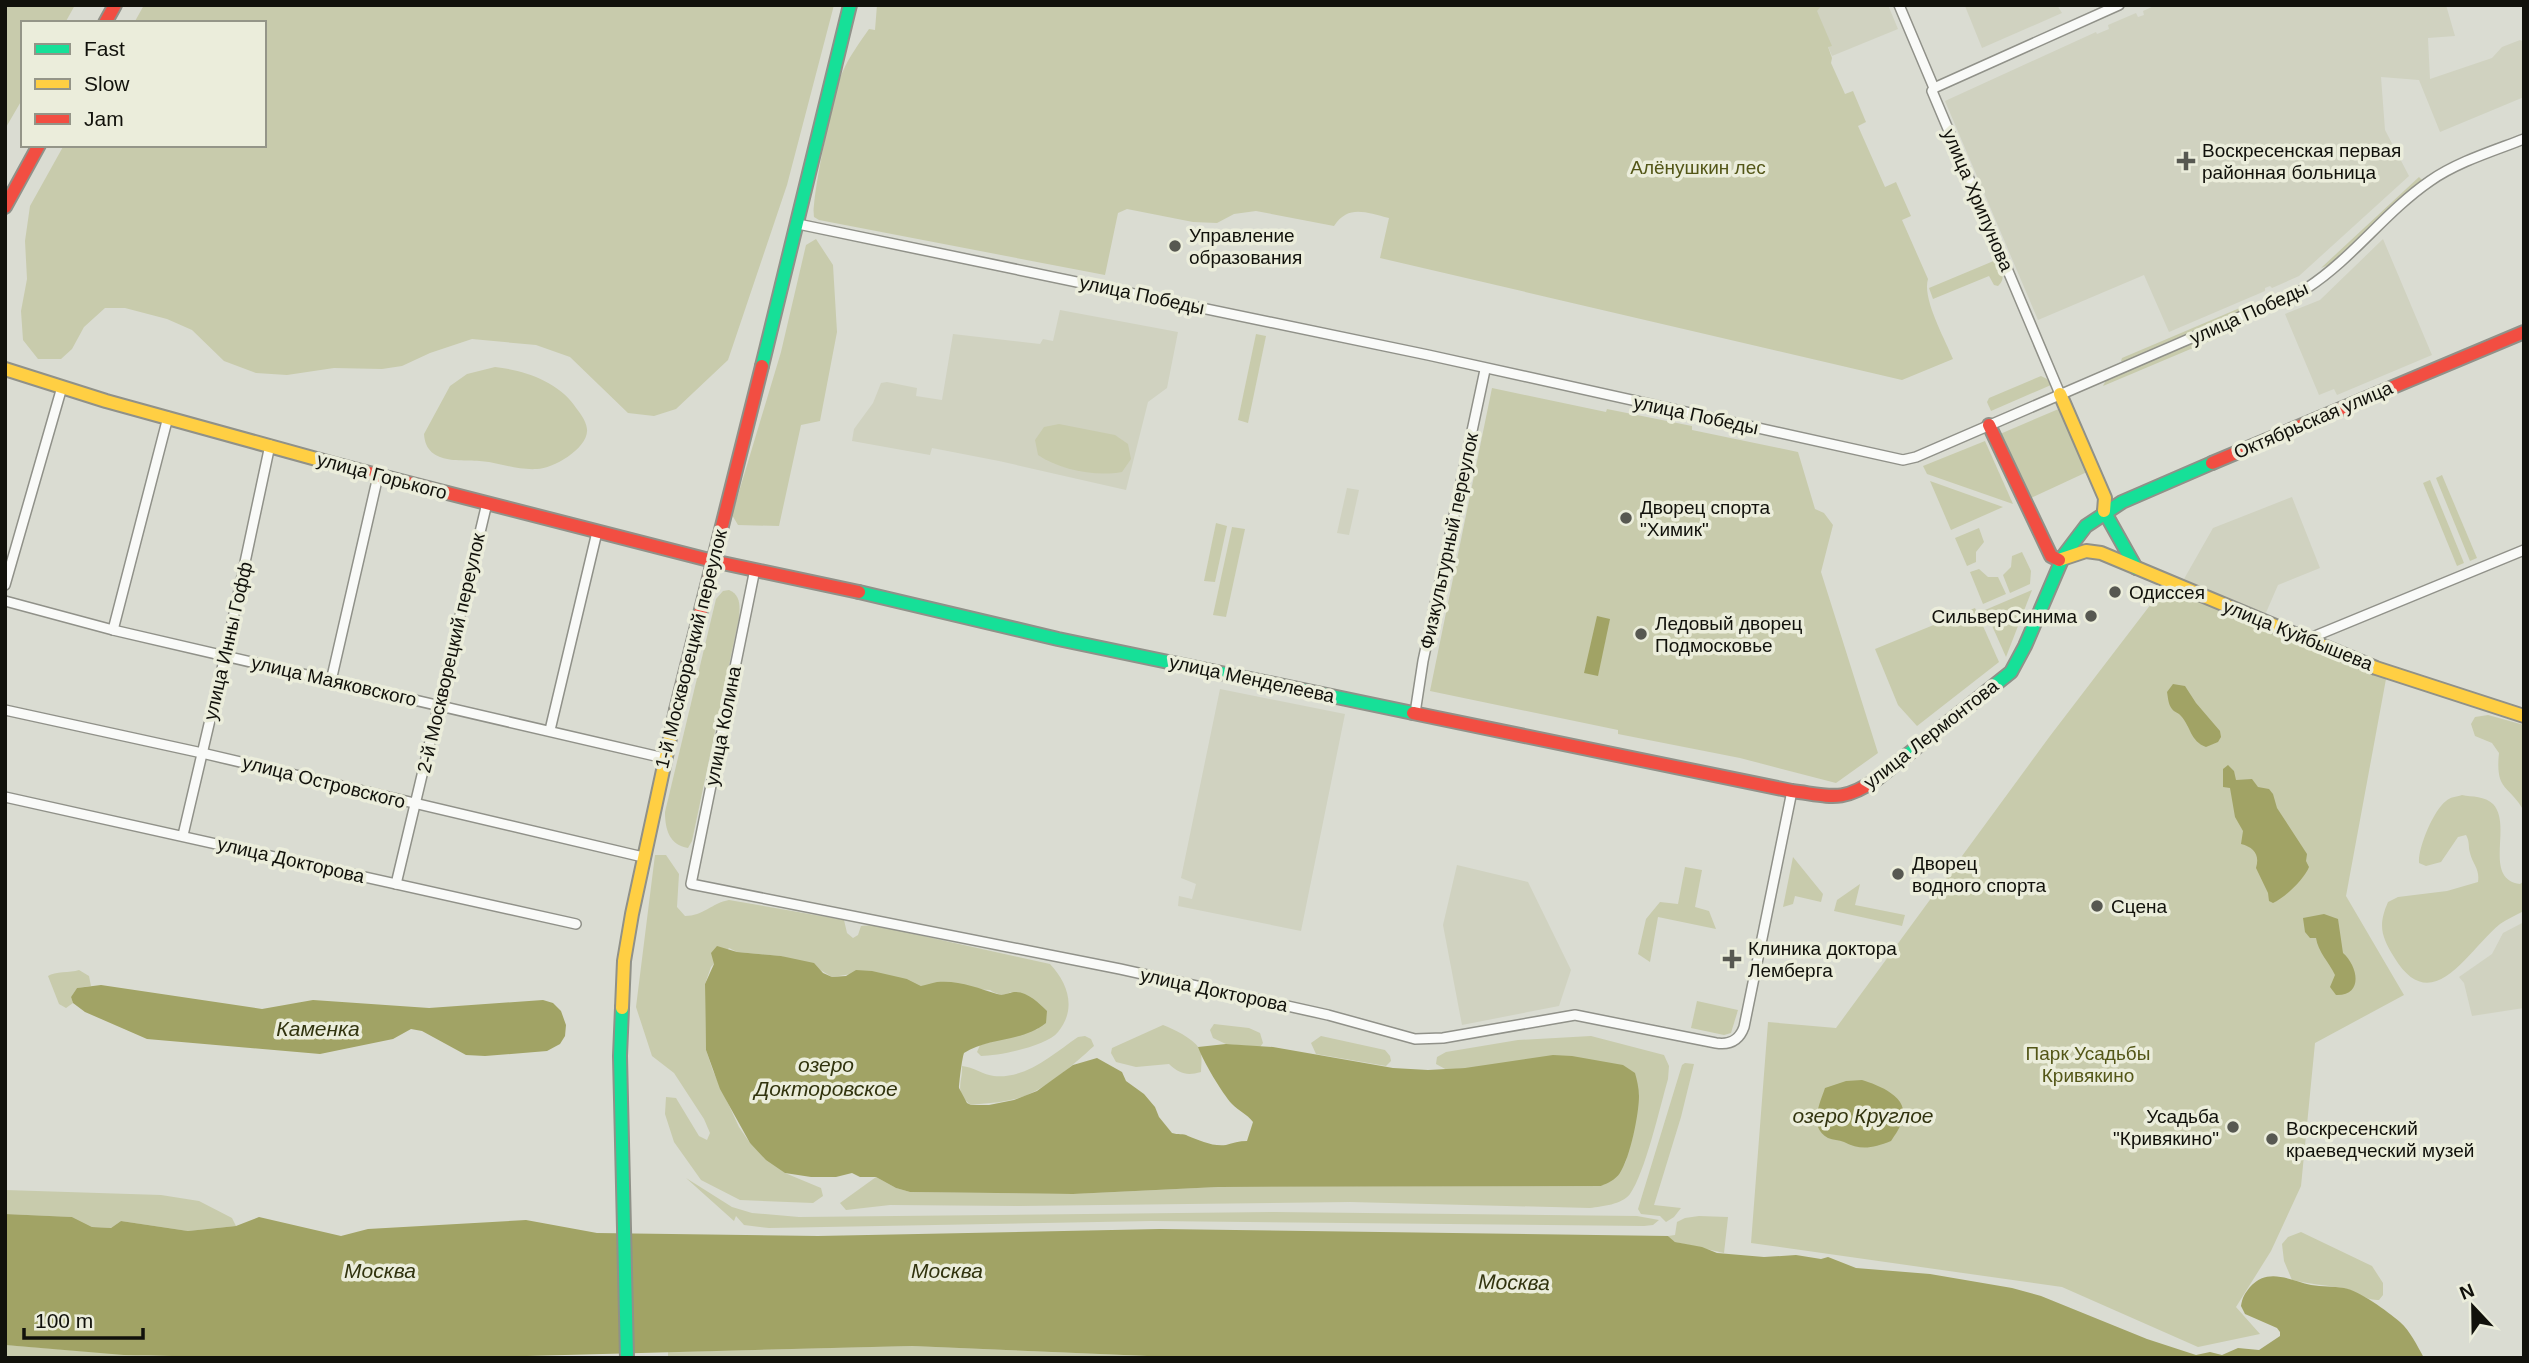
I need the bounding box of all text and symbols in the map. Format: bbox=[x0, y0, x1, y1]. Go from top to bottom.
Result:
legend bbox=[21, 21, 266, 147]
text: Fast bbox=[84, 37, 125, 60]
text: Slow bbox=[84, 72, 130, 95]
text: Jam bbox=[84, 107, 124, 130]
street label: улица Хрипунова bbox=[1939, 126, 2018, 275]
place label: Воскресенская первая районная больница bbox=[2202, 140, 2401, 183]
marker: Воскресенская первая районная больница bbox=[2176, 151, 2196, 171]
park label: Алёнушкин лес bbox=[1630, 157, 1766, 178]
place label: Управление образования bbox=[1189, 225, 1302, 268]
marker: Управление образования bbox=[1167, 238, 1183, 254]
street label: улица Победы bbox=[1078, 271, 1206, 319]
street label: улица Победы bbox=[2187, 278, 2311, 348]
street label: Октябрьская улица bbox=[2231, 377, 2396, 463]
street label: улица Победы bbox=[1632, 391, 1760, 439]
street label: Физкультурный переулок bbox=[1416, 430, 1482, 651]
street label: улица Горького bbox=[315, 449, 449, 503]
place label: Дворец спорта "Химик" bbox=[1640, 497, 1771, 540]
marker: Дворец спорта "Химик" bbox=[1618, 510, 1634, 526]
street label: 1-й Москворецкий переулок bbox=[651, 527, 731, 771]
street label: 2-й Москворецкий переулок bbox=[413, 530, 489, 775]
street label: улица Инны Гофф bbox=[200, 560, 256, 722]
place label: Одиссея bbox=[2129, 582, 2205, 603]
marker: Одиссея bbox=[2107, 584, 2123, 600]
street label: улица Куйбышева bbox=[2220, 595, 2376, 675]
place label: СильверСинима bbox=[1932, 606, 2077, 627]
marker: СильверСинима bbox=[2083, 608, 2099, 624]
place label: Ледовый дворец Подмосковье bbox=[1655, 613, 1803, 656]
marker: Ледовый дворец Подмосковье bbox=[1633, 626, 1649, 642]
street label: улица Менделеева bbox=[1167, 651, 1337, 707]
street label: улица Маяковского bbox=[249, 652, 419, 710]
street label: улица Колина bbox=[701, 664, 745, 788]
street label: улица Лермонтова bbox=[1860, 675, 2003, 793]
street label: улица Островского bbox=[240, 752, 408, 812]
street label: улица Докторова bbox=[215, 833, 367, 887]
place label: Дворец водного спорта bbox=[1912, 853, 2047, 896]
marker: Дворец водного спорта bbox=[1890, 866, 1906, 882]
place label: Сцена bbox=[2111, 896, 2167, 917]
marker: Сцена bbox=[2089, 898, 2105, 914]
place label: Клиника доктора Лемберга bbox=[1748, 938, 1897, 981]
marker: Клиника доктора Лемберга bbox=[1722, 949, 1742, 969]
street label: улица Докторова bbox=[1138, 964, 1290, 1016]
water label: Каменка bbox=[276, 1017, 360, 1040]
park label: Парк Усадьбы Кривякино bbox=[2026, 1043, 2150, 1086]
water label: озеро Докторовское bbox=[752, 1053, 898, 1100]
water label: озеро Круглое bbox=[1792, 1104, 1934, 1127]
place label: Усадьба "Кривякино" bbox=[2113, 1106, 2219, 1149]
place label: Воскресенский краеведческий музей bbox=[2286, 1118, 2474, 1161]
marker: Усадьба "Кривякино" bbox=[2225, 1119, 2241, 1135]
marker: Воскресенский краеведческий музей bbox=[2264, 1131, 2280, 1147]
water label: Москва bbox=[344, 1259, 416, 1282]
water label: Москва bbox=[911, 1259, 983, 1282]
water label: Москва bbox=[1478, 1270, 1550, 1294]
north arrow bbox=[2438, 1272, 2508, 1342]
text: N bbox=[2457, 1279, 2477, 1304]
scale bar bbox=[24, 1296, 144, 1340]
text: 100 m bbox=[35, 1309, 93, 1332]

